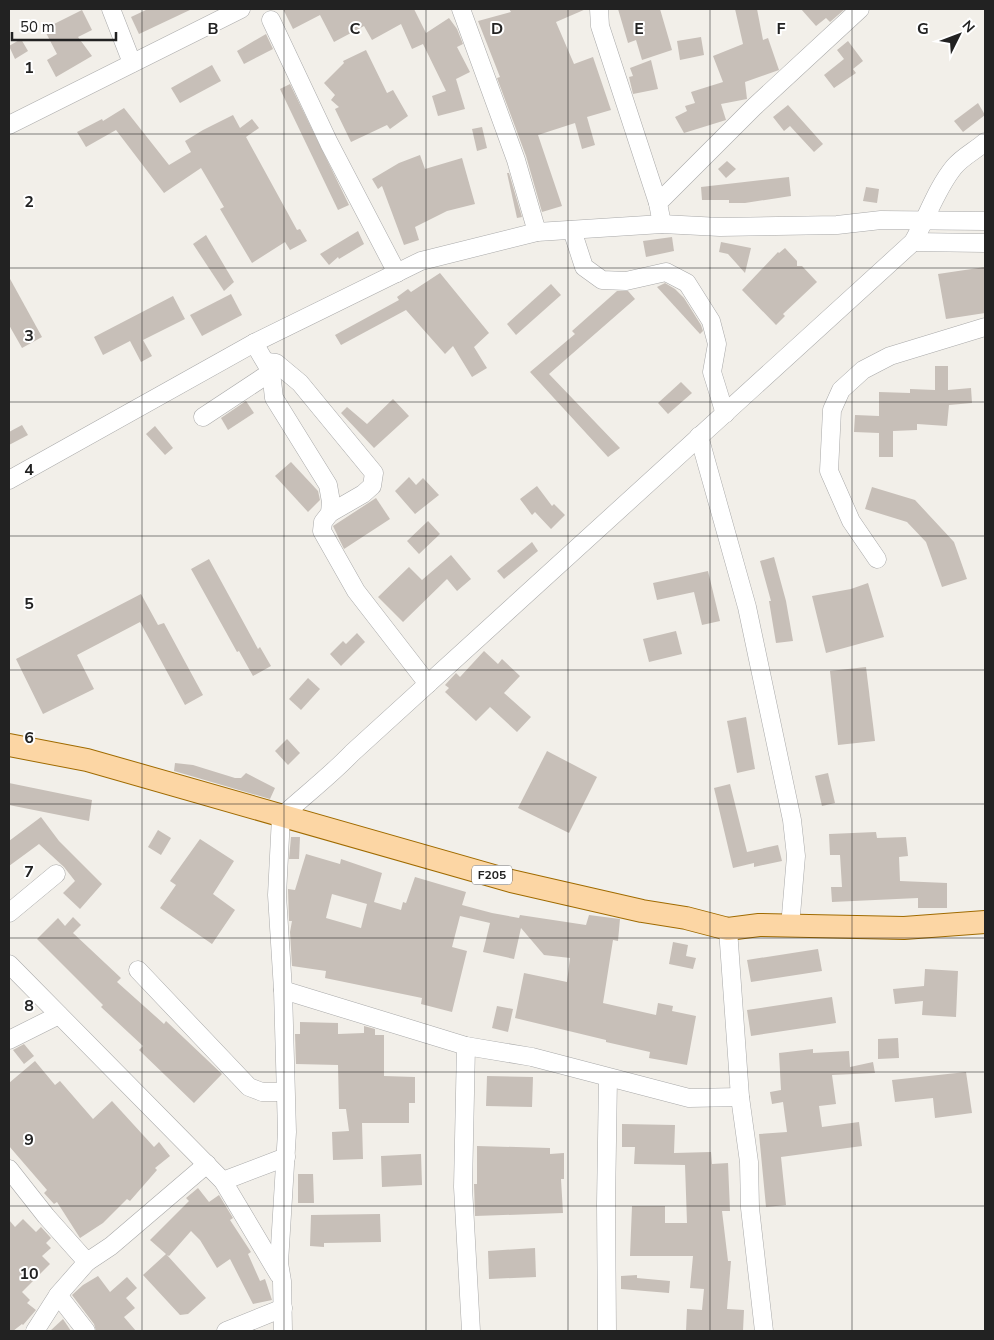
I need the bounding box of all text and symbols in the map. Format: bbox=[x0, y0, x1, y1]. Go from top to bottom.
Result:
scale bar bbox=[12, 10, 116, 42]
north arrow bbox=[934, 10, 984, 60]
text: N bbox=[958, 16, 979, 37]
text: 50 m bbox=[20, 17, 55, 37]
text: B bbox=[207, 18, 219, 40]
text: C bbox=[350, 18, 361, 40]
text: D bbox=[491, 18, 503, 40]
text: E bbox=[634, 18, 644, 40]
text: F bbox=[777, 18, 786, 40]
text: G bbox=[917, 18, 929, 40]
text: 1 bbox=[24, 57, 34, 79]
text: 2 bbox=[24, 191, 34, 213]
text: 3 bbox=[24, 325, 34, 347]
text: 4 bbox=[24, 459, 34, 481]
text: 5 bbox=[24, 593, 34, 615]
text: 6 bbox=[24, 727, 34, 749]
text: 7 bbox=[24, 861, 34, 883]
road number: F205 bbox=[472, 866, 512, 884]
text: 8 bbox=[24, 995, 34, 1017]
text: 9 bbox=[24, 1129, 34, 1151]
text: 10 bbox=[19, 1263, 39, 1285]

